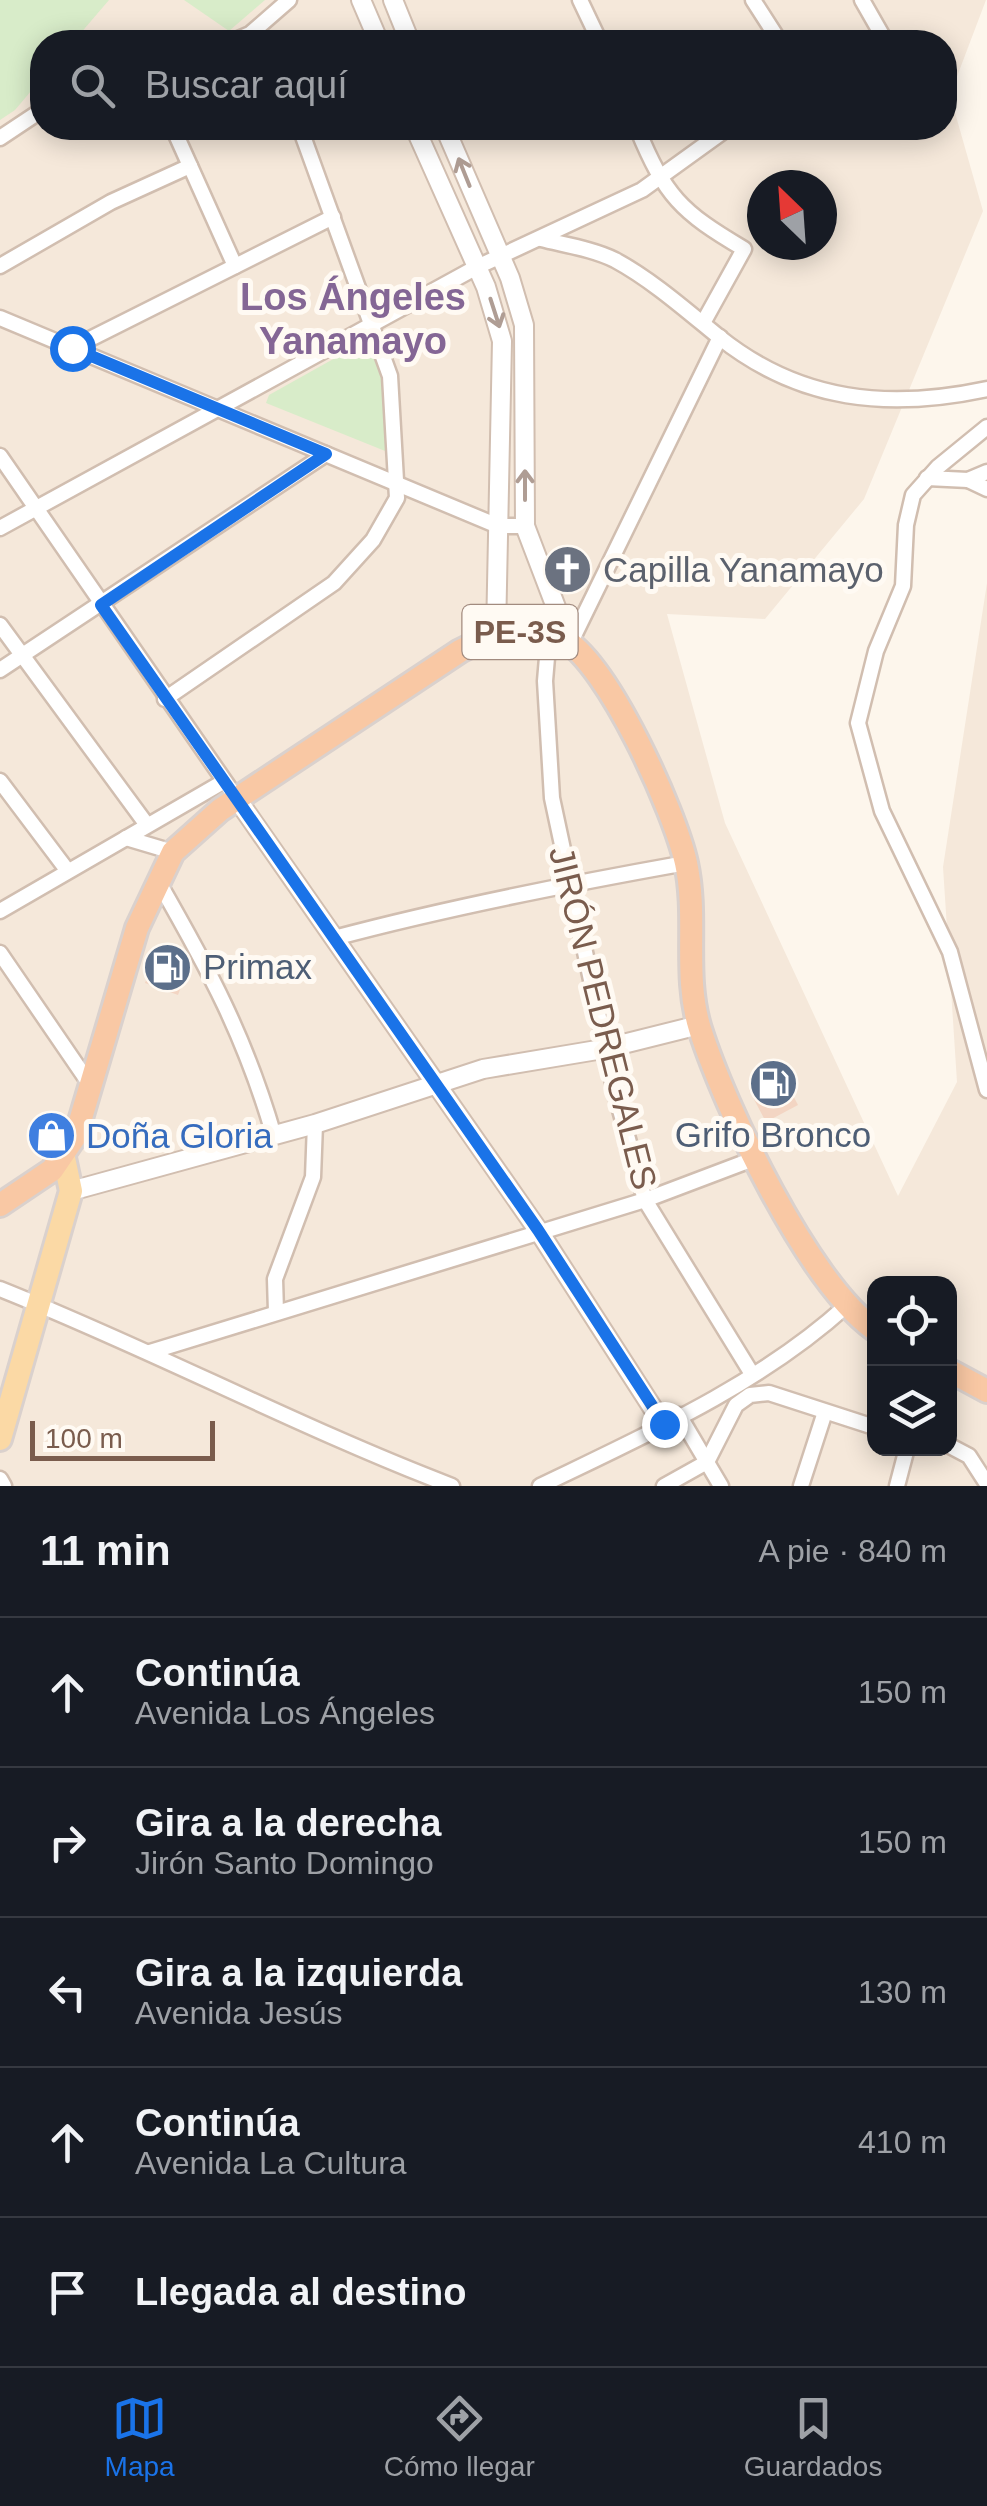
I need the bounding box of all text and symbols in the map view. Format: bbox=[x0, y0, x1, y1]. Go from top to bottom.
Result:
search box bbox=[30, 30, 957, 140]
icon: search bbox=[65, 58, 120, 113]
text: Buscar aquí bbox=[145, 64, 348, 106]
one-way arrow bbox=[453, 157, 471, 188]
north arrow bbox=[747, 170, 837, 260]
district label: Los Ángeles Yanamayo bbox=[240, 275, 466, 362]
one-way arrow bbox=[487, 297, 505, 329]
route start bbox=[50, 326, 96, 372]
one-way arrow bbox=[516, 470, 534, 502]
church icon: Capilla Yanamayo bbox=[542, 544, 594, 596]
place label: Capilla Yanamayo bbox=[603, 550, 884, 589]
road number: PE-3S bbox=[462, 605, 578, 659]
street label: JIRÓN PEDREGALES bbox=[542, 842, 665, 1193]
fuel station icon: Primax bbox=[142, 941, 194, 993]
place label: Primax bbox=[203, 947, 312, 986]
fuel station icon: Grifo Bronco bbox=[747, 1057, 799, 1109]
shop icon: Doña Gloria bbox=[25, 1110, 77, 1162]
place label: Grifo Bronco bbox=[675, 1115, 871, 1154]
place label: Doña Gloria bbox=[86, 1116, 273, 1155]
map controls bbox=[867, 1276, 957, 1456]
button: locate bbox=[867, 1276, 957, 1366]
button: layers bbox=[867, 1366, 957, 1456]
route end bbox=[642, 1402, 688, 1448]
scale bar bbox=[30, 1416, 215, 1460]
text: 100 m bbox=[45, 1423, 123, 1454]
text: 11 min bbox=[40, 1527, 171, 1574]
text: A pie · 840 m bbox=[758, 1533, 947, 1569]
text: Continúa bbox=[135, 1652, 300, 1694]
icon: ahead bbox=[40, 1665, 95, 1720]
text: 150 m bbox=[858, 1674, 947, 1710]
text: Avenida Los Ángeles bbox=[135, 1695, 435, 1731]
text: Gira a la derecha bbox=[135, 1802, 441, 1844]
icon: right bbox=[40, 1815, 95, 1870]
text: 150 m bbox=[858, 1824, 947, 1860]
text: Jirón Santo Domingo bbox=[135, 1845, 434, 1881]
text: Gira a la izquierda bbox=[135, 1952, 462, 1994]
icon: left bbox=[40, 1965, 95, 2020]
text: 130 m bbox=[858, 1974, 947, 2010]
text: Avenida Jesús bbox=[135, 1995, 343, 2031]
text: Continúa bbox=[135, 2102, 300, 2144]
icon: ahead bbox=[40, 2115, 95, 2170]
text: 410 m bbox=[858, 2124, 947, 2160]
text: Avenida La Cultura bbox=[135, 2145, 407, 2181]
icon: arrive bbox=[40, 2265, 95, 2320]
text: Llegada al destino bbox=[135, 2271, 467, 2313]
tab: Mapa bbox=[105, 2391, 175, 2483]
tab: Cómo llegar bbox=[384, 2391, 535, 2483]
tab: Guardados bbox=[744, 2391, 882, 2483]

